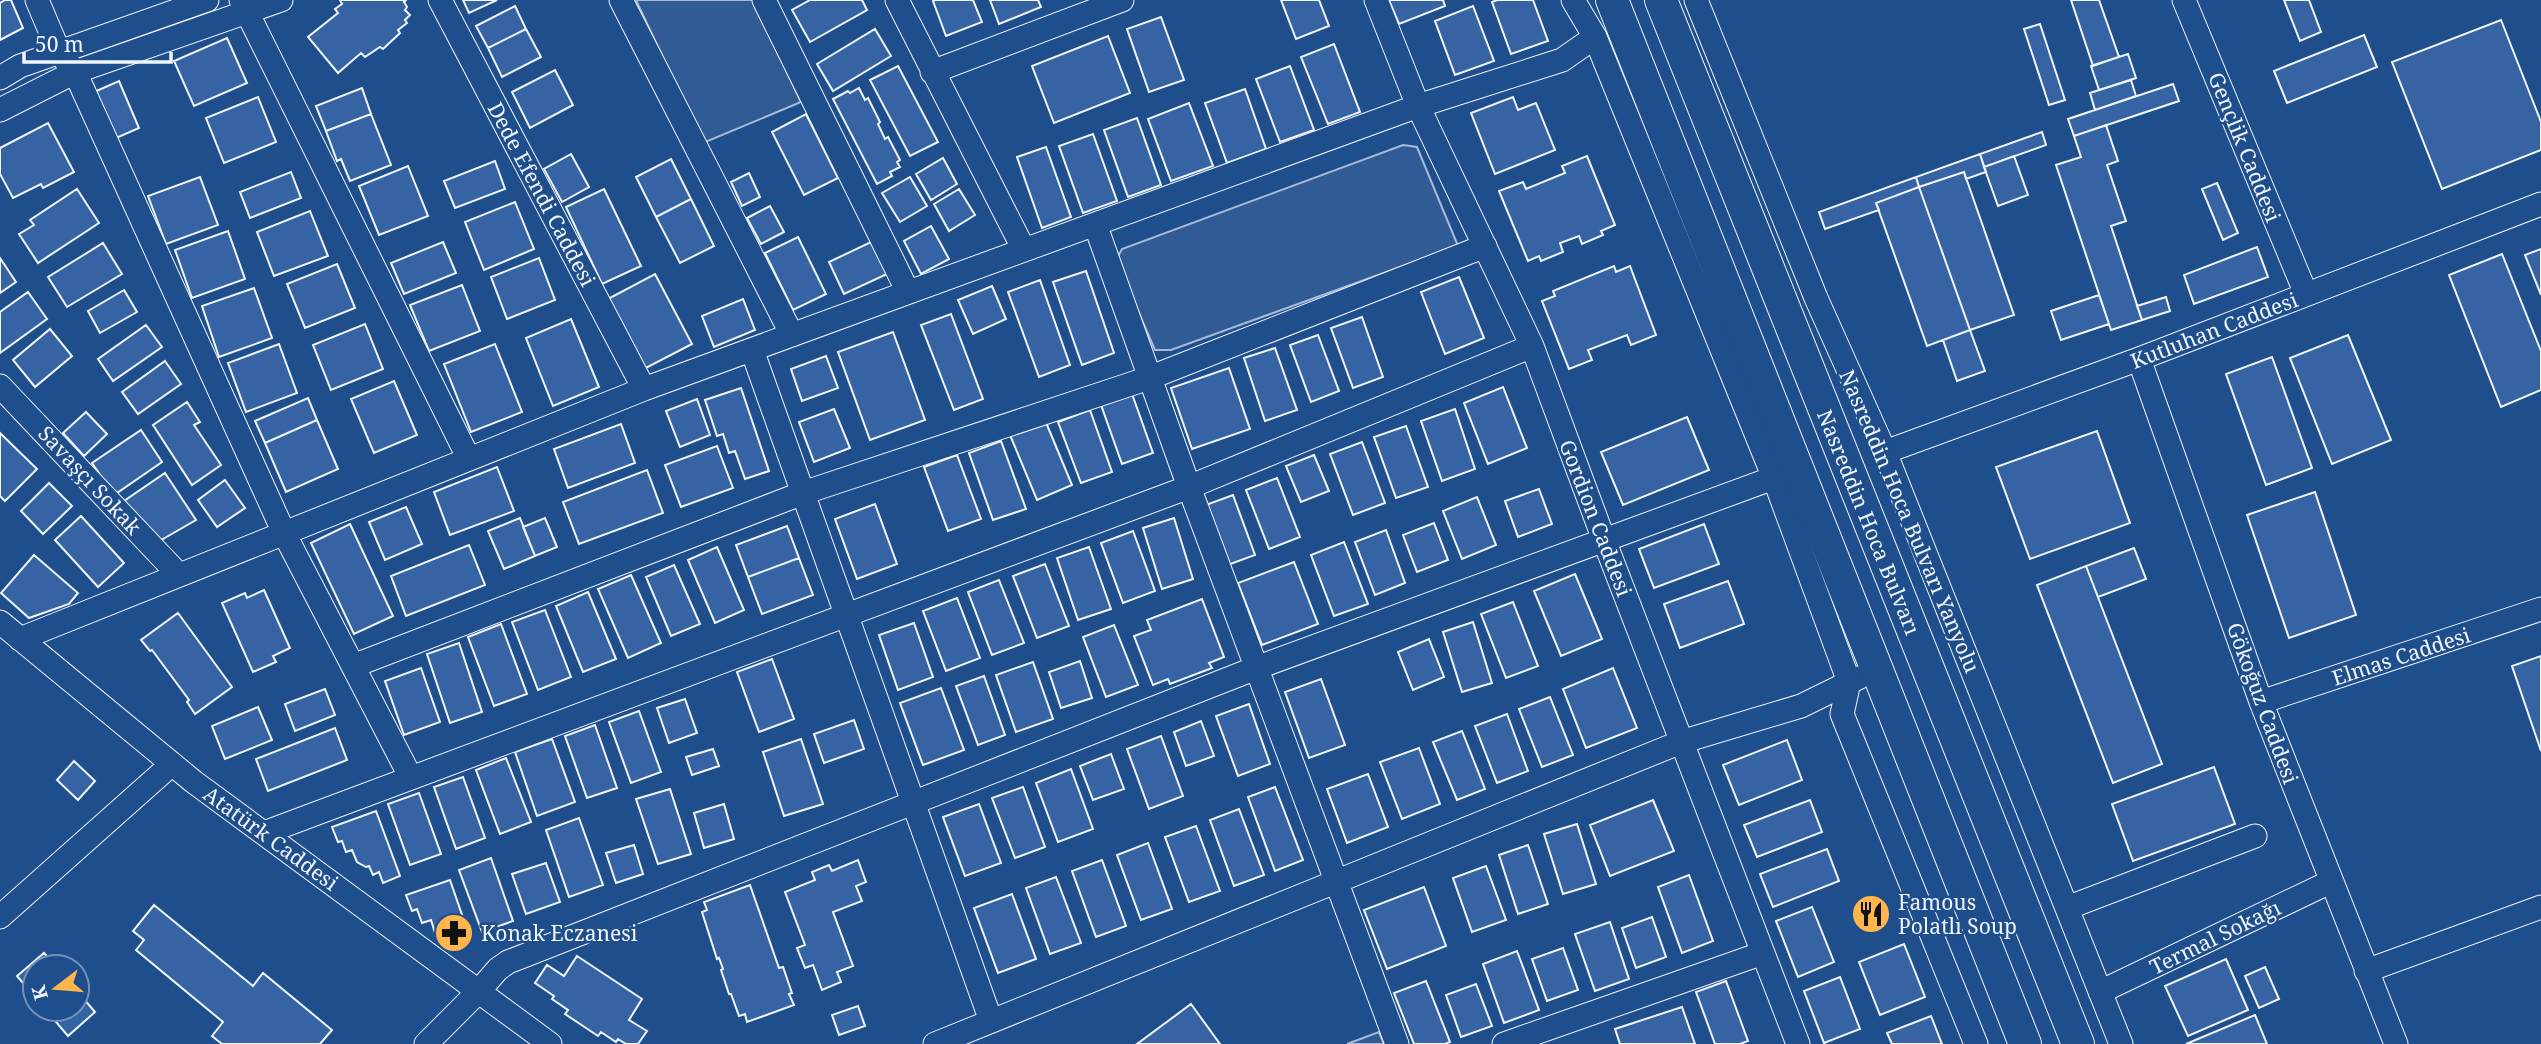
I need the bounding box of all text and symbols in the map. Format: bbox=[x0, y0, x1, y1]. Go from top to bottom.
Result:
scale bar bbox=[24, 21, 172, 65]
text: 50 m bbox=[35, 30, 84, 58]
street label: Gençlik Caddesi bbox=[2202, 68, 2288, 226]
street label: Dede Efendi Caddesi bbox=[482, 97, 603, 291]
street label: Kutluhan Caddesi bbox=[2126, 285, 2302, 375]
street label: Nasreddin Hoca Bulvarı Yanyolu bbox=[1835, 366, 1985, 676]
street label: Nasreddin Hoca Bulvarı bbox=[1812, 406, 1926, 638]
street label: Savaşçı Sokak bbox=[32, 420, 148, 541]
street label: Gordion Caddesi bbox=[1553, 436, 1639, 601]
street label: Gökoğuz Caddesi bbox=[2221, 618, 2305, 788]
street label: Elmas Caddesi bbox=[2328, 620, 2474, 692]
street label: Atatürk Caddesi bbox=[198, 780, 344, 897]
place label: Famous Polatlı Soup bbox=[1898, 888, 2017, 940]
restaurant icon: Famous Polatlı Soup bbox=[1850, 893, 1892, 935]
street label: Termal Sokağı bbox=[2145, 893, 2285, 981]
pharmacy icon: Konak Eczanesi bbox=[433, 912, 475, 954]
place label: Konak Eczanesi bbox=[481, 919, 638, 947]
north arrow bbox=[21, 953, 91, 1023]
text: K bbox=[25, 982, 54, 1003]

